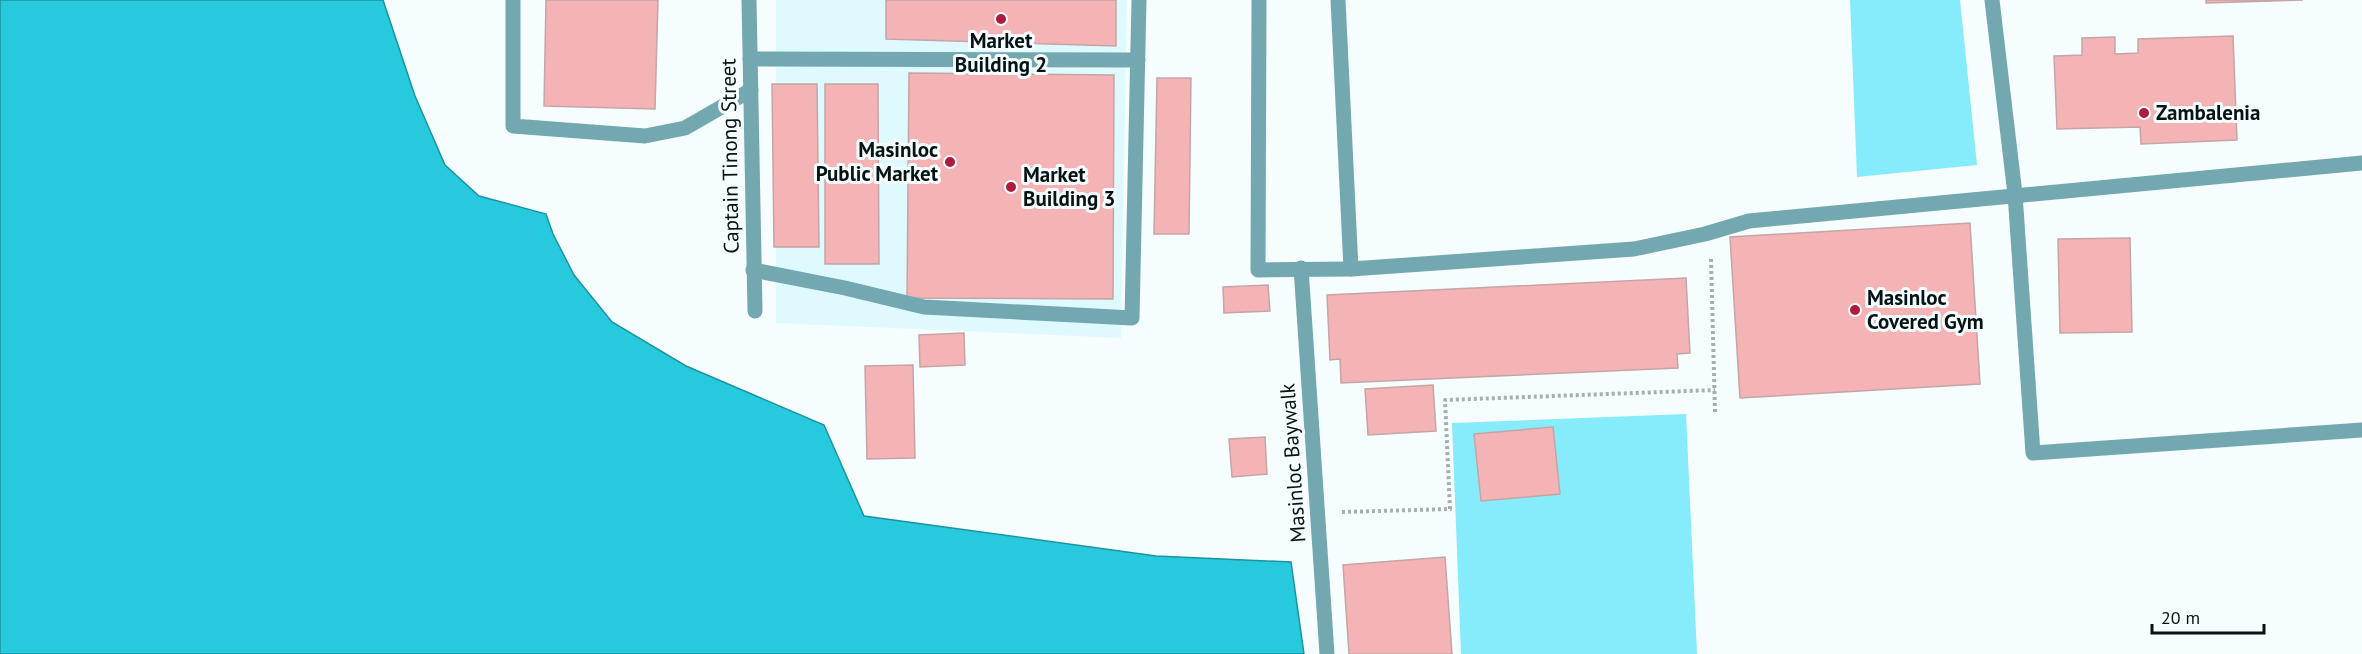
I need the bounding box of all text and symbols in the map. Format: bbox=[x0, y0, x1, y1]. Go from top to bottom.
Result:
marker: Market Building 2 bbox=[994, 12, 1008, 26]
place label: Market Building 2 bbox=[955, 27, 1047, 78]
street label: Captain Tinong Street bbox=[714, 58, 745, 254]
place label: Zambalenia bbox=[2156, 99, 2260, 126]
marker: Zambalenia bbox=[2137, 106, 2151, 120]
place label: Masinloc Public Market bbox=[816, 136, 939, 187]
marker: Masinloc Public Market bbox=[943, 155, 957, 169]
place label: Market Building 3 bbox=[1023, 161, 1115, 212]
marker: Market Building 3 bbox=[1004, 180, 1018, 194]
place label: Masinloc Covered Gym bbox=[1867, 284, 1984, 335]
marker: Masinloc Covered Gym bbox=[1848, 303, 1862, 317]
street label: Masinloc Baywalk bbox=[1273, 382, 1312, 544]
scale bar bbox=[2152, 597, 2264, 635]
text: 20 m bbox=[2161, 606, 2200, 629]

